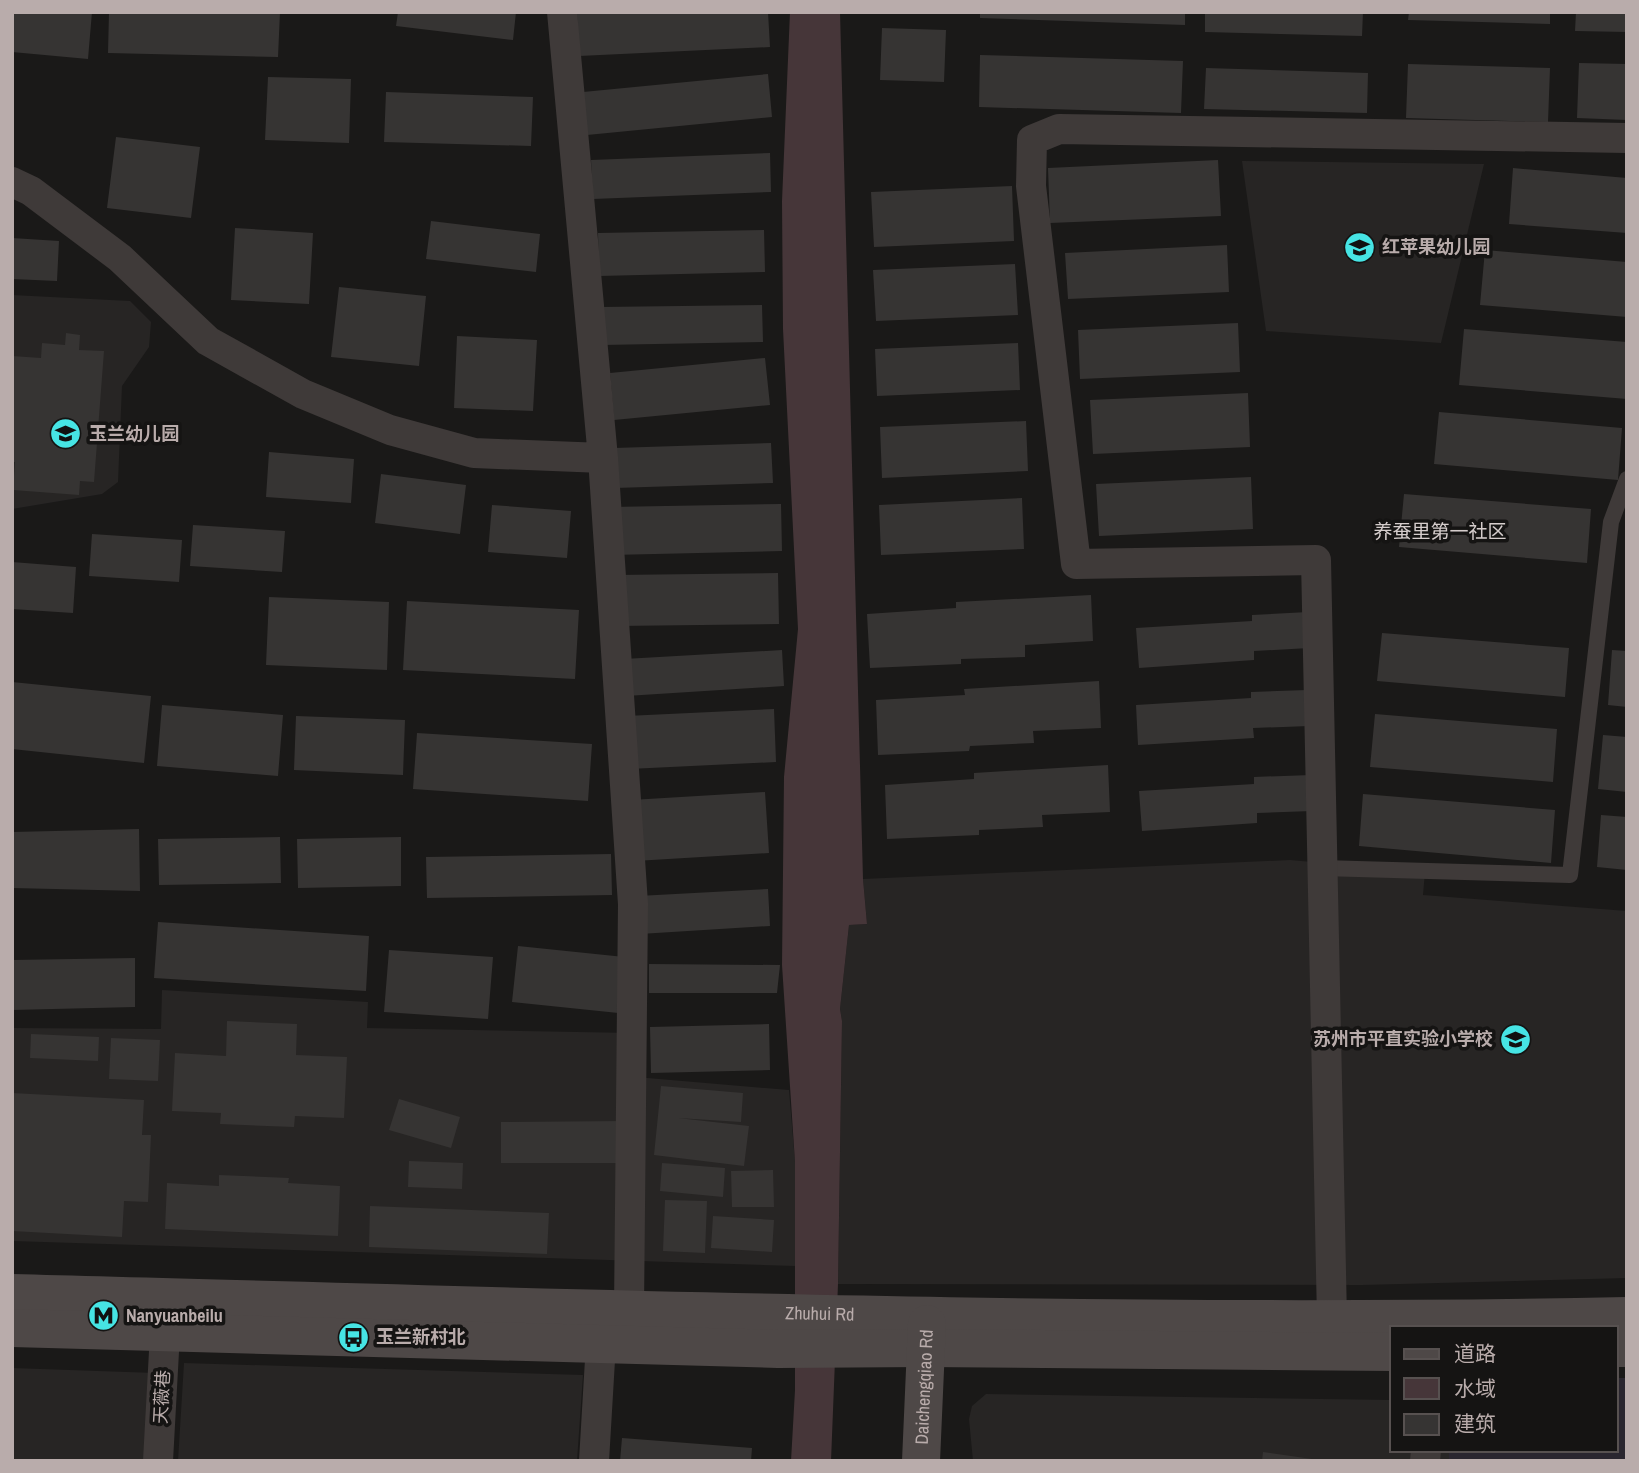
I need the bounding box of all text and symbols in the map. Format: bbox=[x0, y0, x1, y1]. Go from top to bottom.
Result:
school or university icon: 红苹果幼儿园 bbox=[1342, 230, 1376, 264]
place label: 红苹果幼儿园 bbox=[1382, 234, 1490, 259]
school or university icon: 玉兰幼儿园 bbox=[49, 417, 83, 451]
place label: 玉兰幼儿园 bbox=[89, 421, 179, 446]
district label: 养蚕里第一社区 bbox=[1373, 518, 1507, 544]
school or university icon: 苏州市平直实验小学校 bbox=[1499, 1022, 1533, 1056]
place label: 苏州市平直实验小学校 bbox=[1313, 1026, 1493, 1051]
metro station icon: Nanyuanbeilu bbox=[86, 1299, 120, 1333]
street label: Zhuhui Rd bbox=[785, 1300, 854, 1327]
place label: Nanyuanbeilu bbox=[126, 1303, 223, 1328]
bus stop icon: 玉兰新村北 bbox=[336, 1320, 370, 1354]
place label: 玉兰新村北 bbox=[376, 1324, 466, 1349]
legend bbox=[1390, 1326, 1618, 1452]
street label: Daichengqiao Rd bbox=[909, 1329, 939, 1445]
text: 道路 bbox=[1454, 1339, 1496, 1368]
street label: 天薇巷 bbox=[148, 1369, 175, 1425]
text: 水域 bbox=[1454, 1374, 1496, 1403]
text: 建筑 bbox=[1454, 1409, 1496, 1438]

